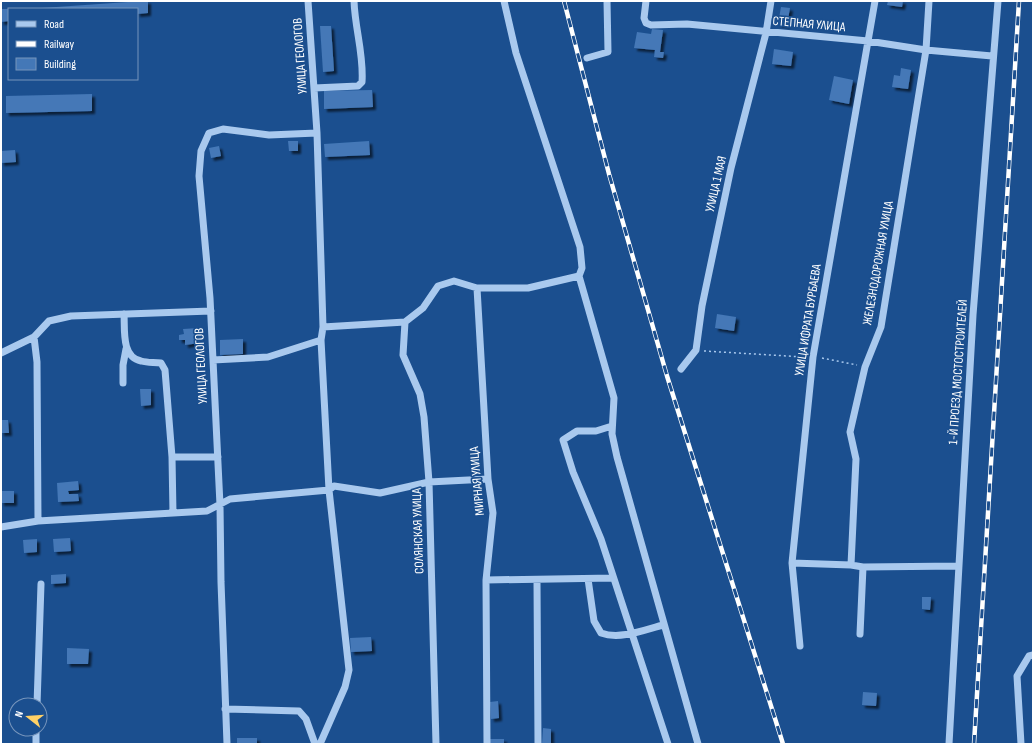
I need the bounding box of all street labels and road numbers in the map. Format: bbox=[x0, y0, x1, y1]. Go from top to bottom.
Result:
street label: СТЕПНАЯ УЛИЦА bbox=[772, 13, 846, 35]
street label: УЛИЦА ГЕОЛОГОВ bbox=[289, 17, 311, 95]
street label: УЛИЦА 1 МАЯ bbox=[702, 154, 730, 214]
street label: ЖЕЛЕЗНОДОРОЖНАЯ УЛИЦА bbox=[859, 199, 897, 326]
street label: УЛИЦА ИФРАТА БУРБАЕВА bbox=[791, 262, 825, 377]
street label: 1-Й ПРОЕЗД МОСТОСТРОИТЕЛЕЙ bbox=[945, 299, 971, 445]
street label: УЛИЦА ГЕОЛОГОВ bbox=[191, 327, 211, 404]
street label: МИРНАЯ УЛИЦА bbox=[466, 445, 488, 516]
street label: СОЛЯНСКАЯ УЛИЦА bbox=[408, 487, 427, 574]

